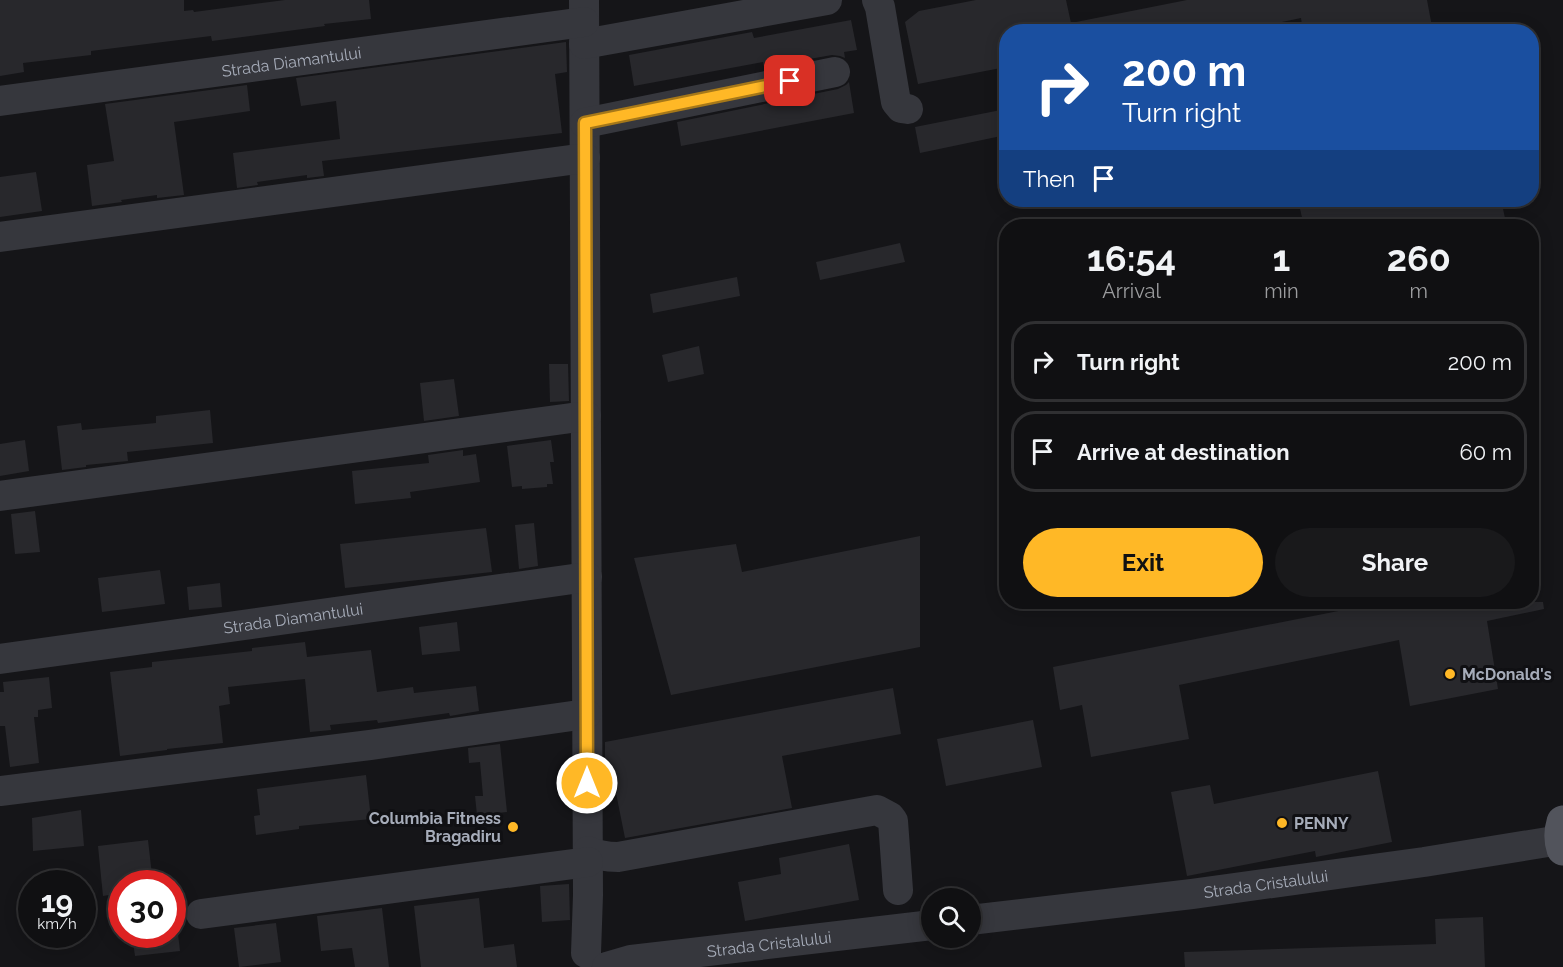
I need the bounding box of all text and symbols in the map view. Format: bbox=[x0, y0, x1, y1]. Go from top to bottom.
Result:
street label: Strada Diamantului bbox=[220, 43, 362, 80]
text: 200 m bbox=[1122, 47, 1246, 96]
icon: right bbox=[1023, 48, 1101, 126]
pin bbox=[764, 55, 815, 106]
icon: arrive bbox=[773, 64, 806, 97]
text: Turn right bbox=[1122, 97, 1241, 128]
icon: arrive bbox=[1087, 162, 1120, 195]
text: Then bbox=[1023, 166, 1075, 192]
text: 16:54 bbox=[1087, 237, 1176, 279]
text: 1 bbox=[1272, 237, 1290, 279]
text: 260 bbox=[1387, 237, 1451, 279]
text: Arrival bbox=[1102, 279, 1161, 303]
text: min bbox=[1264, 279, 1299, 303]
text: m bbox=[1410, 279, 1428, 303]
icon: right bbox=[1026, 345, 1059, 378]
text: Turn right bbox=[1077, 349, 1180, 375]
text: 200 m bbox=[1448, 349, 1512, 375]
icon: arrive bbox=[1026, 435, 1059, 468]
text: Arrive at destination bbox=[1077, 439, 1290, 465]
text: 60 m bbox=[1459, 439, 1512, 465]
button: Exit bbox=[1023, 528, 1263, 597]
button: Share bbox=[1275, 528, 1515, 597]
street label: Strada Diamantului bbox=[222, 599, 364, 637]
place label: McDonald's bbox=[1462, 665, 1552, 684]
marker: McDonald's bbox=[1443, 667, 1457, 681]
position arrow bbox=[555, 751, 619, 815]
place label: Columbia Fitness Bragadiru bbox=[369, 809, 501, 846]
place label: PENNY bbox=[1294, 814, 1349, 833]
marker: PENNY bbox=[1275, 816, 1289, 830]
marker: Columbia Fitness Bragadiru bbox=[506, 820, 520, 834]
street label: Strada Cristalului bbox=[1202, 866, 1329, 902]
speed limit sign: 30 bbox=[108, 870, 186, 948]
text: 19 bbox=[41, 884, 73, 919]
map controls bbox=[921, 888, 981, 948]
button: search bbox=[921, 888, 981, 948]
text: km/h bbox=[37, 915, 77, 933]
street label: Strada Cristalului bbox=[706, 927, 832, 961]

